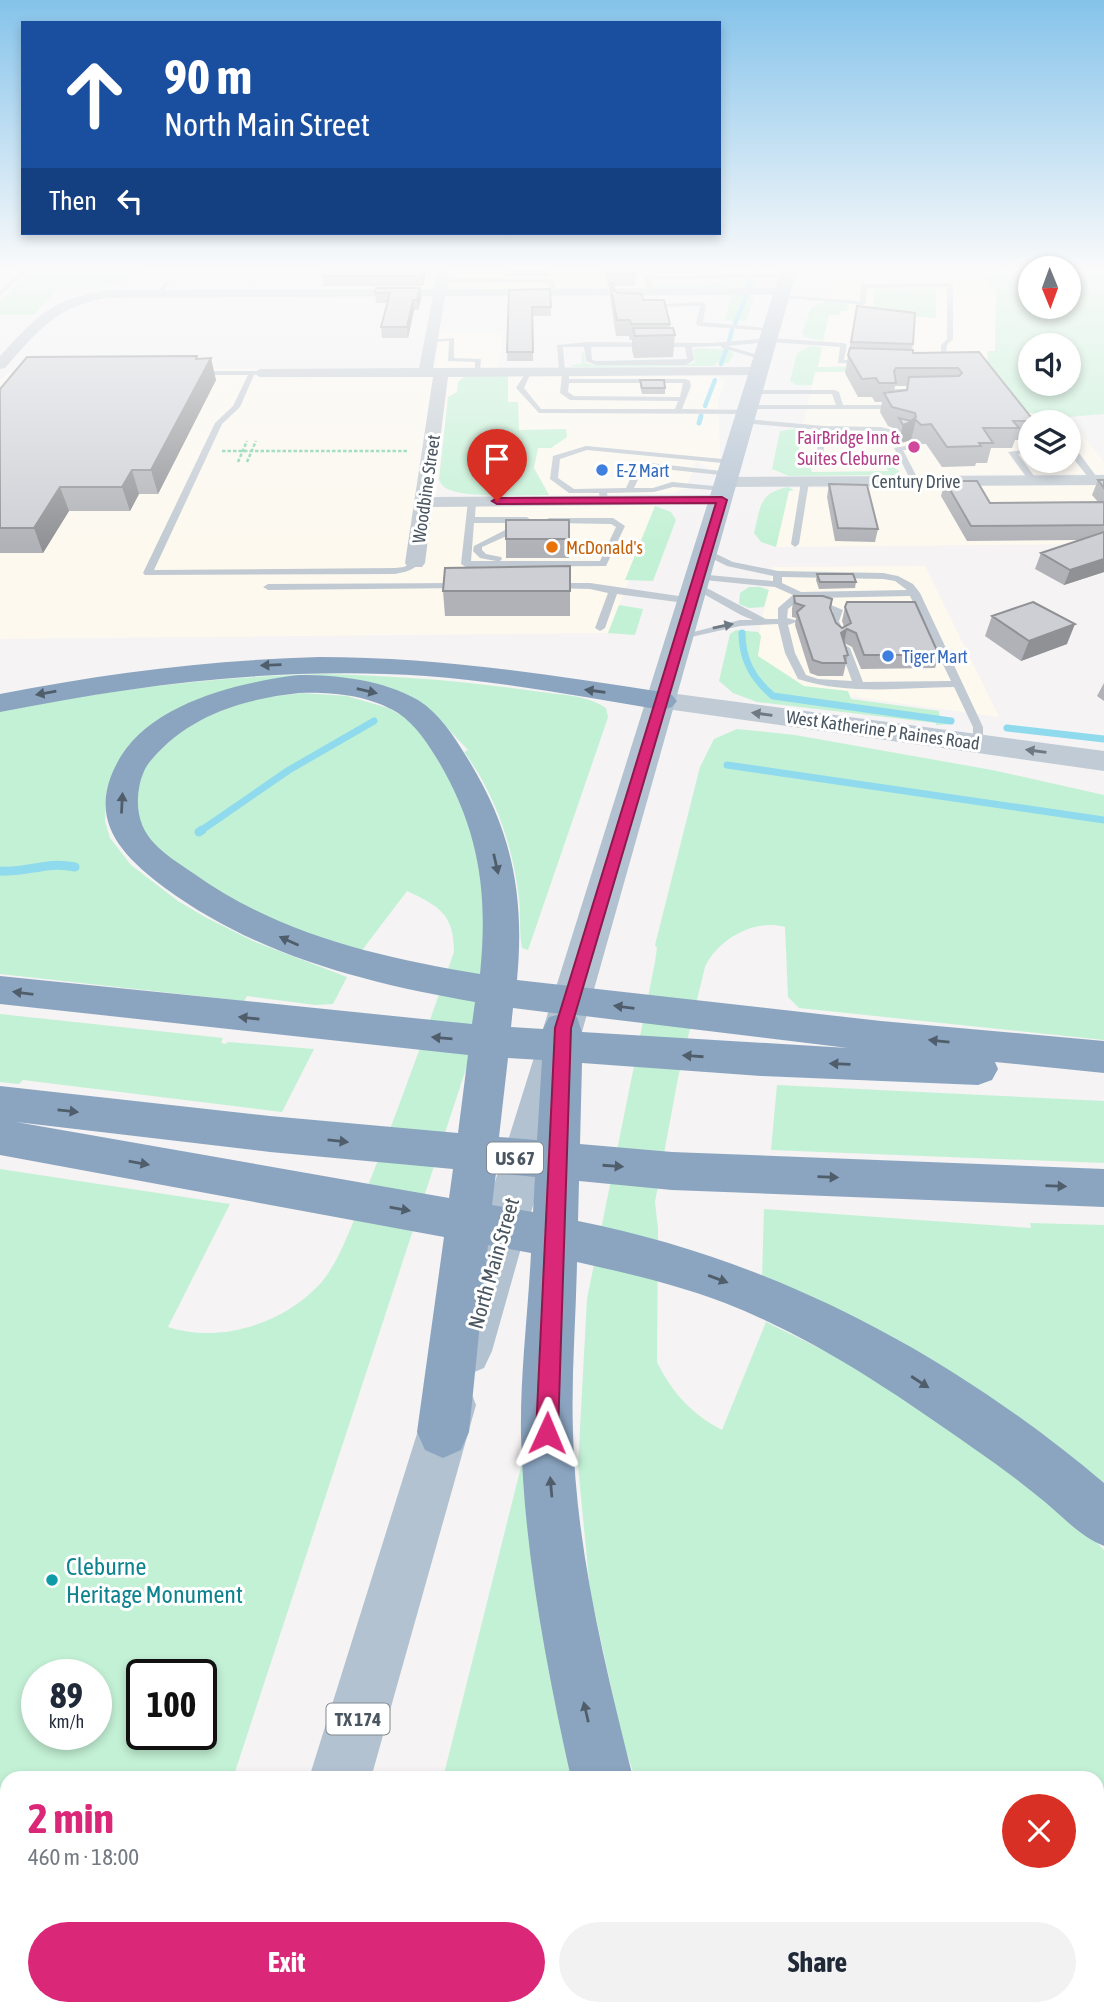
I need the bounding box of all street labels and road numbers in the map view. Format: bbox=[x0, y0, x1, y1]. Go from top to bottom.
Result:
street label: Woodbine Street bbox=[408, 433, 444, 545]
street label: Century Drive bbox=[871, 471, 961, 492]
street label: West Katherine P Raines Road bbox=[785, 706, 981, 754]
road number: US 67 bbox=[487, 1142, 543, 1174]
street label: North Main Street bbox=[463, 1195, 523, 1331]
road number: TX 174 bbox=[326, 1704, 390, 1735]

